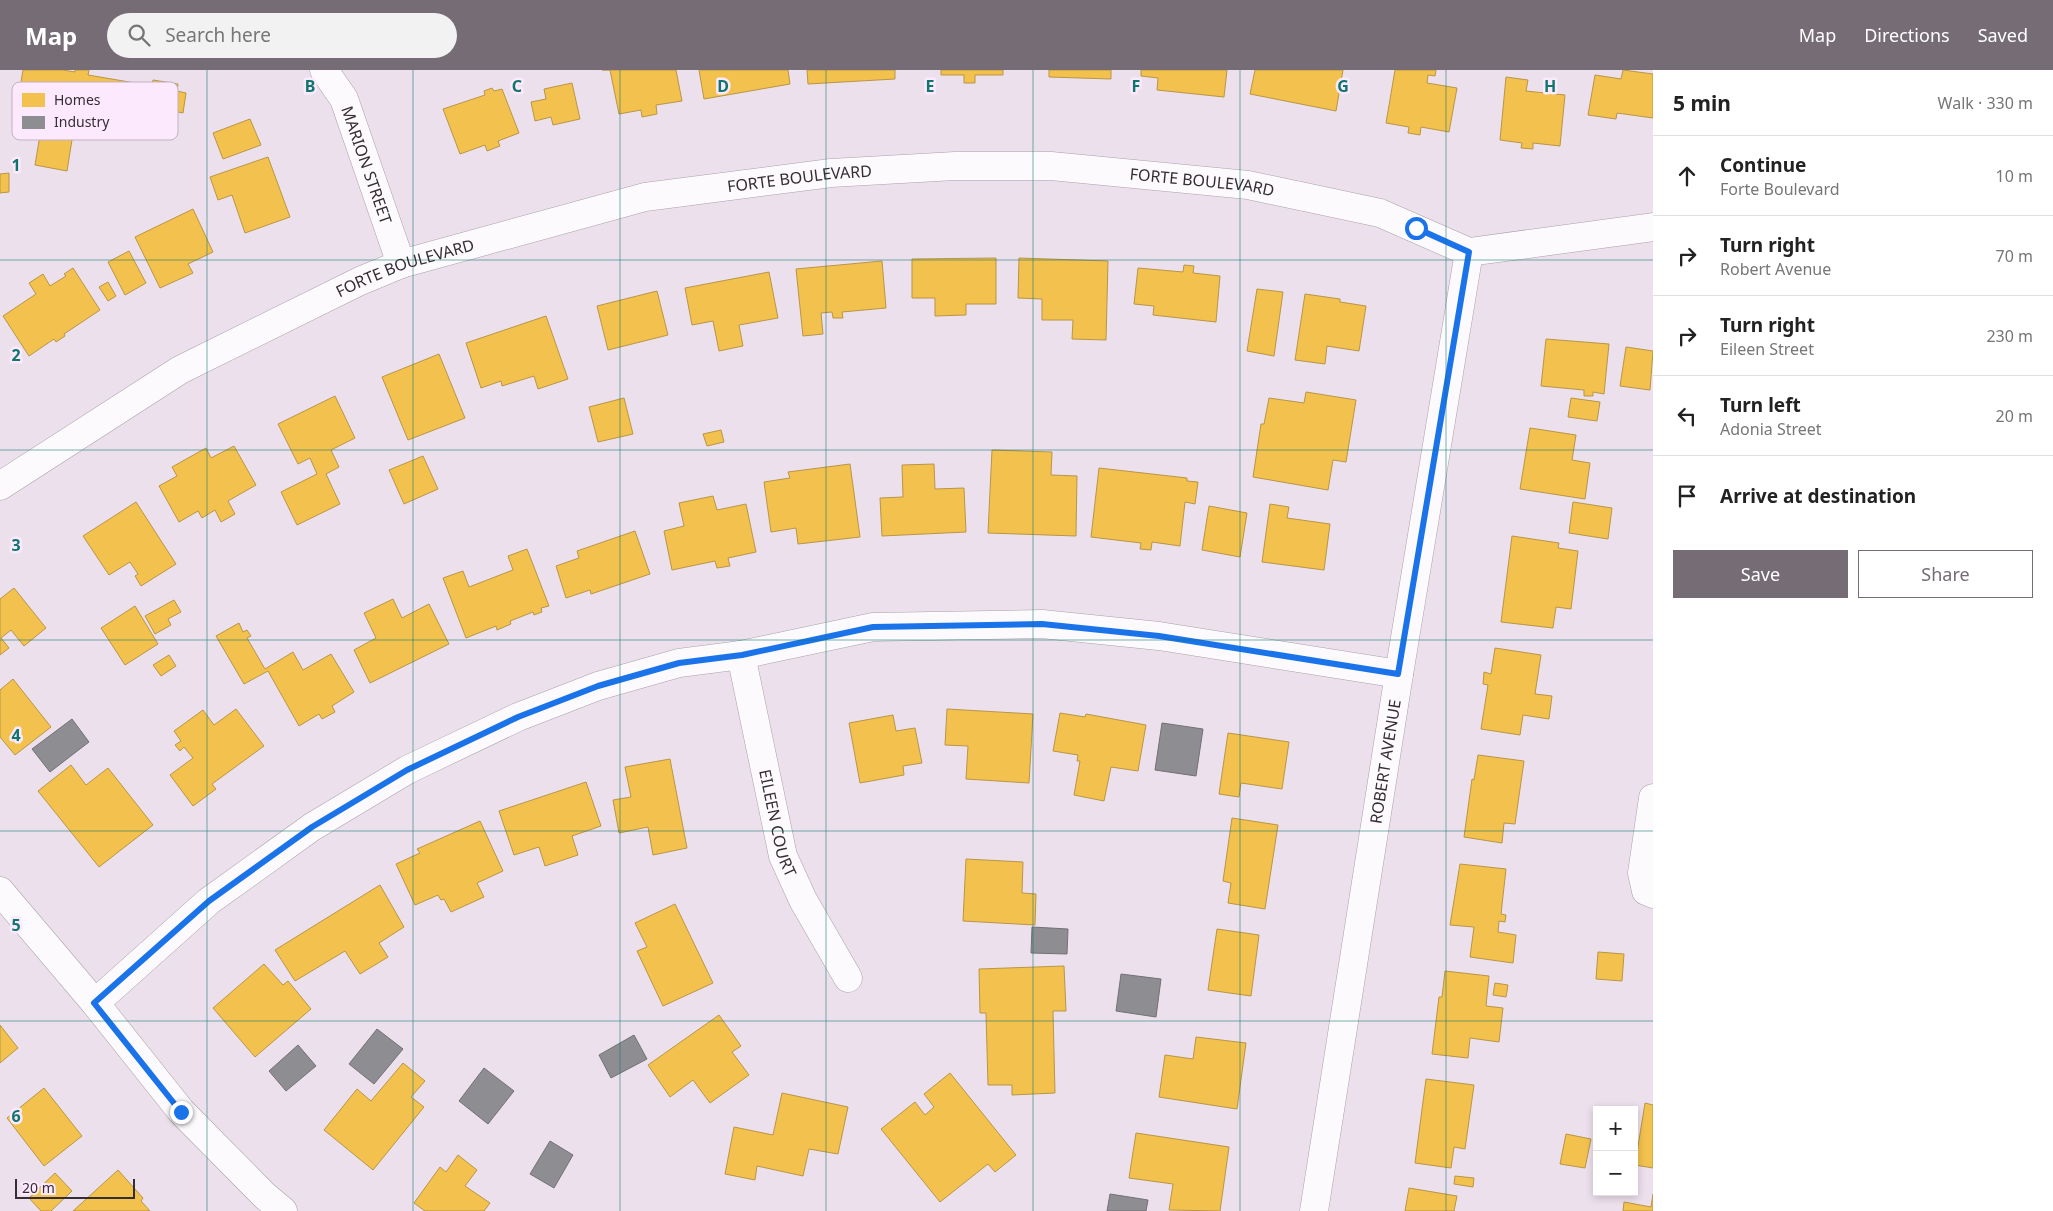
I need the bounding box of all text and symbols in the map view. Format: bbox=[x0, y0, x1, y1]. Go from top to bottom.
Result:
search box bbox=[107, 13, 457, 58]
text: Map bbox=[25, 19, 77, 52]
icon: search bbox=[125, 21, 153, 49]
text: Search here bbox=[165, 22, 271, 48]
text: Map bbox=[1799, 23, 1836, 47]
text: Directions bbox=[1864, 23, 1950, 47]
text: Saved bbox=[1978, 23, 2028, 47]
text: B bbox=[305, 75, 315, 97]
text: C bbox=[512, 75, 522, 97]
text: D bbox=[717, 75, 729, 97]
text: E bbox=[926, 75, 935, 97]
text: F bbox=[1132, 75, 1140, 97]
text: G bbox=[1337, 75, 1349, 97]
text: H bbox=[1544, 75, 1556, 97]
legend bbox=[12, 82, 178, 140]
text: 5 min bbox=[1673, 89, 1731, 117]
text: Homes bbox=[54, 90, 101, 109]
text: Walk · 330 m bbox=[1938, 92, 2033, 114]
street label: MARION STREET bbox=[336, 103, 397, 227]
text: Industry bbox=[54, 112, 110, 131]
text: Continue bbox=[1720, 152, 1806, 178]
text: 1 bbox=[11, 154, 21, 176]
street label: FORTE BOULEVARD bbox=[726, 160, 872, 197]
icon: ahead bbox=[1673, 162, 1701, 190]
street label: FORTE BOULEVARD bbox=[1129, 163, 1276, 201]
text: 10 m bbox=[1996, 165, 2033, 187]
text: Forte Boulevard bbox=[1720, 178, 1840, 200]
route start bbox=[1405, 217, 1428, 240]
text: Turn right bbox=[1720, 232, 1815, 258]
street label: FORTE BOULEVARD bbox=[332, 233, 477, 302]
icon: right bbox=[1673, 242, 1701, 270]
text: 70 m bbox=[1996, 245, 2033, 267]
text: Robert Avenue bbox=[1720, 258, 1831, 280]
text: Turn right bbox=[1720, 312, 1815, 338]
icon: right bbox=[1673, 322, 1701, 350]
text: 230 m bbox=[1986, 325, 2033, 347]
text: Eileen Street bbox=[1720, 338, 1814, 360]
text: 2 bbox=[11, 344, 21, 366]
text: Turn left bbox=[1720, 392, 1801, 418]
icon: left bbox=[1673, 402, 1701, 430]
text: 20 m bbox=[1996, 405, 2033, 427]
text: Adonia Street bbox=[1720, 418, 1822, 440]
icon: arrive bbox=[1673, 482, 1701, 510]
text: Arrive at destination bbox=[1720, 483, 1916, 509]
text: 3 bbox=[11, 534, 21, 556]
button: Save bbox=[1673, 550, 1848, 598]
button: Share bbox=[1858, 550, 2033, 598]
street label: ROBERT AVENUE bbox=[1364, 698, 1406, 825]
text: 4 bbox=[11, 724, 21, 746]
street label: EILEEN COURT bbox=[754, 767, 802, 880]
text: 5 bbox=[11, 914, 21, 936]
route end bbox=[170, 1101, 193, 1124]
text: 6 bbox=[11, 1105, 21, 1127]
map controls bbox=[1593, 1106, 1638, 1196]
button: + bbox=[1593, 1106, 1638, 1151]
button: − bbox=[1593, 1151, 1638, 1196]
scale bar bbox=[15, 1176, 135, 1199]
text: 20 m bbox=[22, 1178, 55, 1197]

